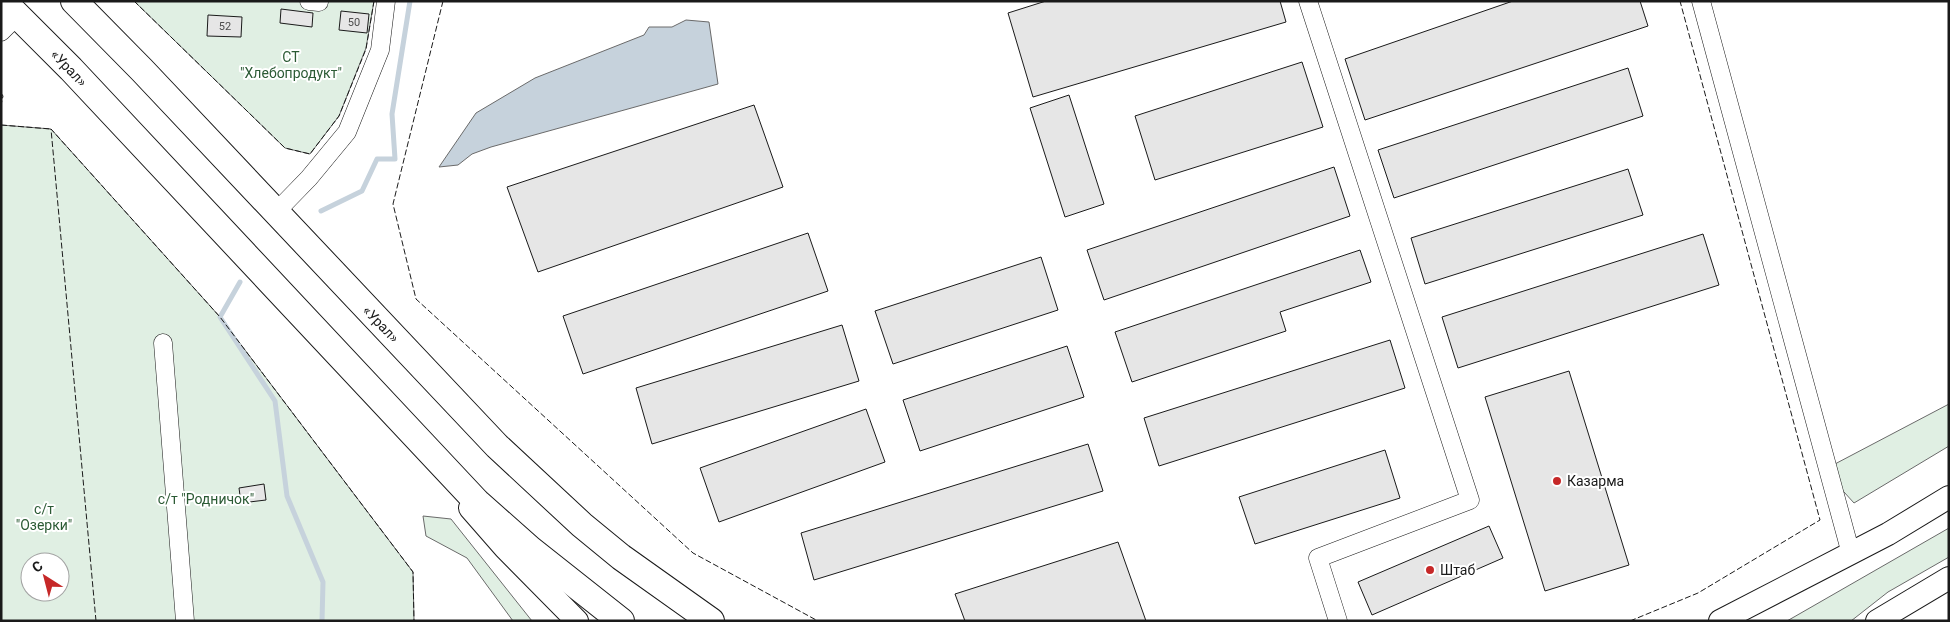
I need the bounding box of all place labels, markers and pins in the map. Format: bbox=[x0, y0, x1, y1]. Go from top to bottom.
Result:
place label: Казарма bbox=[1567, 473, 1624, 489]
marker: Казарма bbox=[1551, 475, 1563, 487]
place label: Штаб bbox=[1440, 562, 1475, 578]
marker: Штаб bbox=[1424, 564, 1436, 576]

